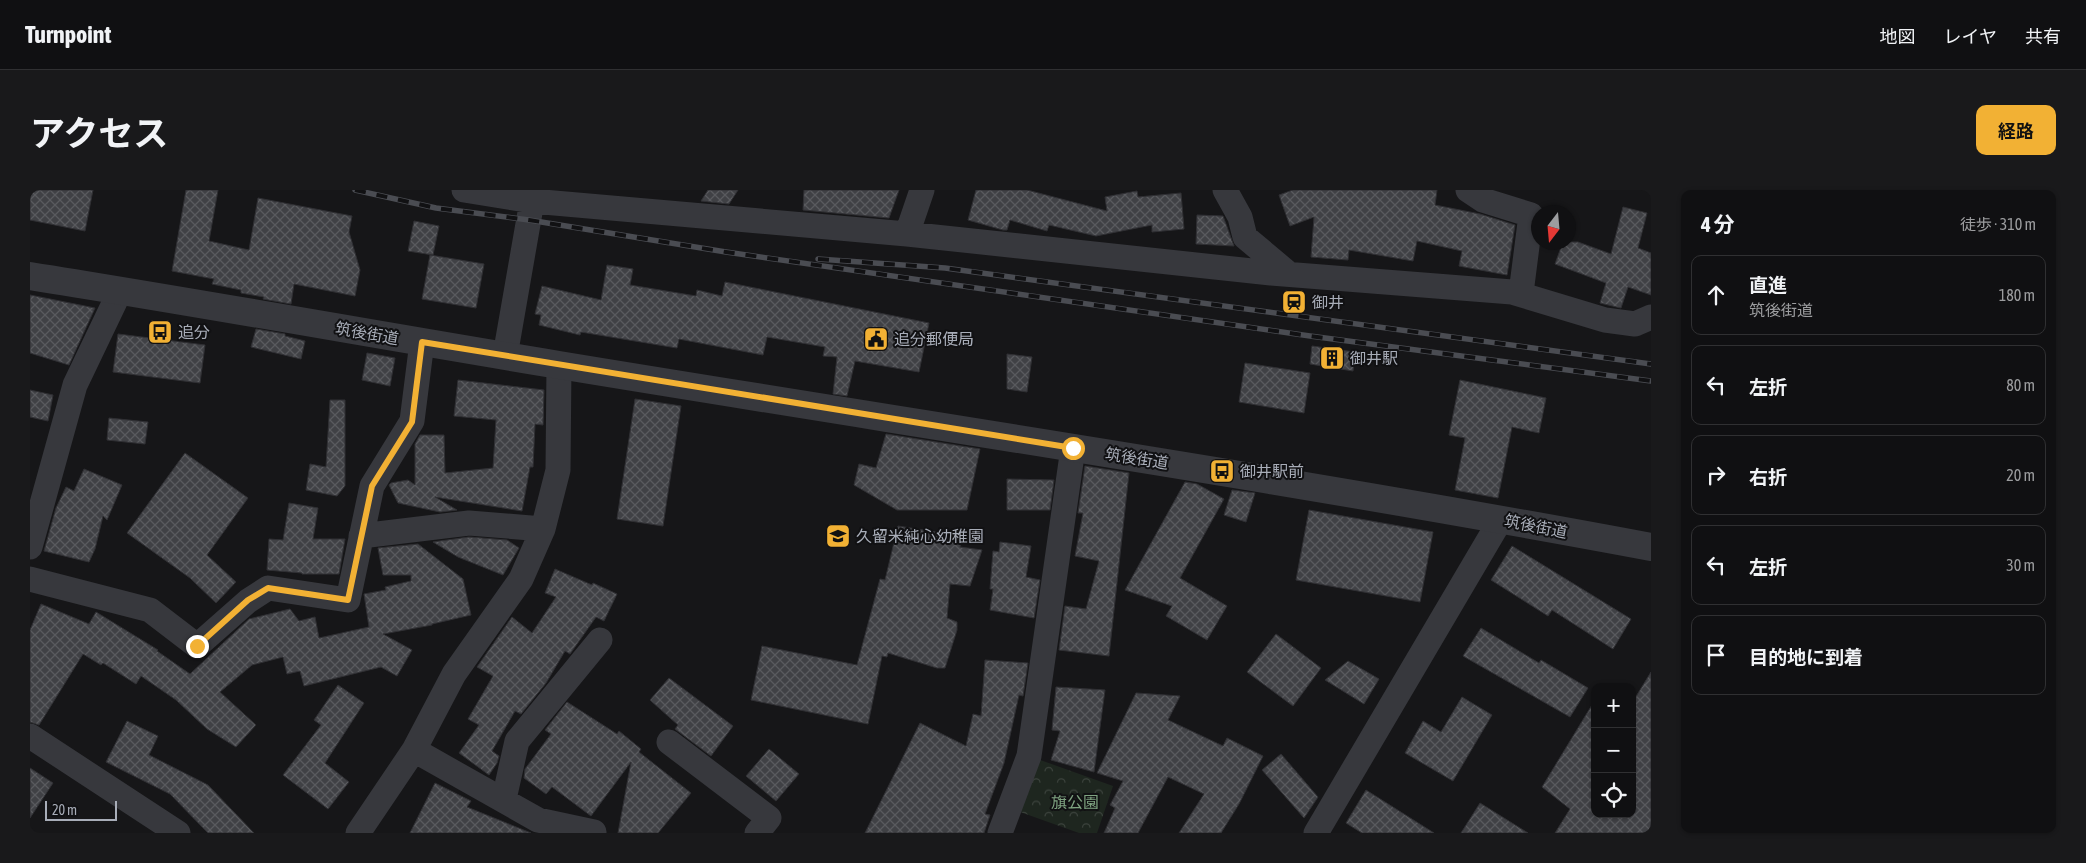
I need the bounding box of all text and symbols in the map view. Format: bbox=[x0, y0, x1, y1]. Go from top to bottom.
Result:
text: Turnpoint bbox=[25, 21, 111, 48]
text: 地図 bbox=[1880, 26, 1916, 47]
text: レイヤ bbox=[1944, 26, 1997, 47]
text: 共有 bbox=[2025, 26, 2061, 47]
button: 経路 bbox=[1976, 105, 2056, 155]
text: アクセス bbox=[30, 113, 168, 153]
north arrow bbox=[1531, 205, 1576, 250]
text: 4 分 bbox=[1701, 212, 1735, 236]
text: 徒歩 · 310 m bbox=[1960, 215, 2036, 233]
text: 直進 bbox=[1749, 274, 1787, 296]
icon: ahead bbox=[1702, 281, 1730, 309]
text: 180 m bbox=[1999, 286, 2035, 304]
station icon: 御井 bbox=[1281, 289, 1307, 315]
place label: 御井 bbox=[1312, 293, 1344, 311]
text: 筑後街道 bbox=[1749, 301, 1813, 319]
bus stop icon: 追分 bbox=[147, 319, 173, 345]
street label: 筑後街道 bbox=[334, 319, 400, 347]
place label: 追分 bbox=[178, 323, 210, 341]
public building icon: 追分郵便局 bbox=[863, 326, 889, 352]
place label: 追分郵便局 bbox=[894, 330, 974, 348]
building icon: 御井駅 bbox=[1319, 345, 1345, 371]
place label: 御井駅 bbox=[1350, 349, 1398, 367]
icon: left bbox=[1702, 371, 1730, 399]
text: 左折 bbox=[1749, 376, 1787, 398]
text: 80 m bbox=[2006, 376, 2035, 394]
route start bbox=[1062, 437, 1085, 460]
street label: 筑後街道 bbox=[1104, 444, 1170, 472]
bus stop icon: 御井駅前 bbox=[1209, 458, 1235, 484]
icon: right bbox=[1702, 461, 1730, 489]
place label: 御井駅前 bbox=[1240, 462, 1304, 480]
text: 右折 bbox=[1749, 466, 1787, 488]
text: 20 m bbox=[2006, 466, 2035, 484]
street label: 筑後街道 bbox=[1503, 511, 1569, 541]
school or university icon: 久留米純心幼稚園 bbox=[825, 523, 851, 549]
place label: 久留米純心幼稚園 bbox=[856, 527, 984, 545]
icon: left bbox=[1702, 551, 1730, 579]
text: 左折 bbox=[1749, 556, 1787, 578]
text: 30 m bbox=[2006, 556, 2035, 574]
route end bbox=[186, 635, 209, 658]
icon: arrive bbox=[1702, 641, 1730, 669]
text: 目的地に到着 bbox=[1749, 646, 1863, 668]
map controls bbox=[1591, 683, 1636, 818]
button: + bbox=[1591, 683, 1636, 728]
button: − bbox=[1591, 728, 1636, 773]
button: locate bbox=[1591, 773, 1636, 818]
park label: 旗公園 bbox=[1051, 793, 1099, 811]
scale bar bbox=[45, 798, 118, 821]
text: 20 m bbox=[52, 802, 77, 818]

